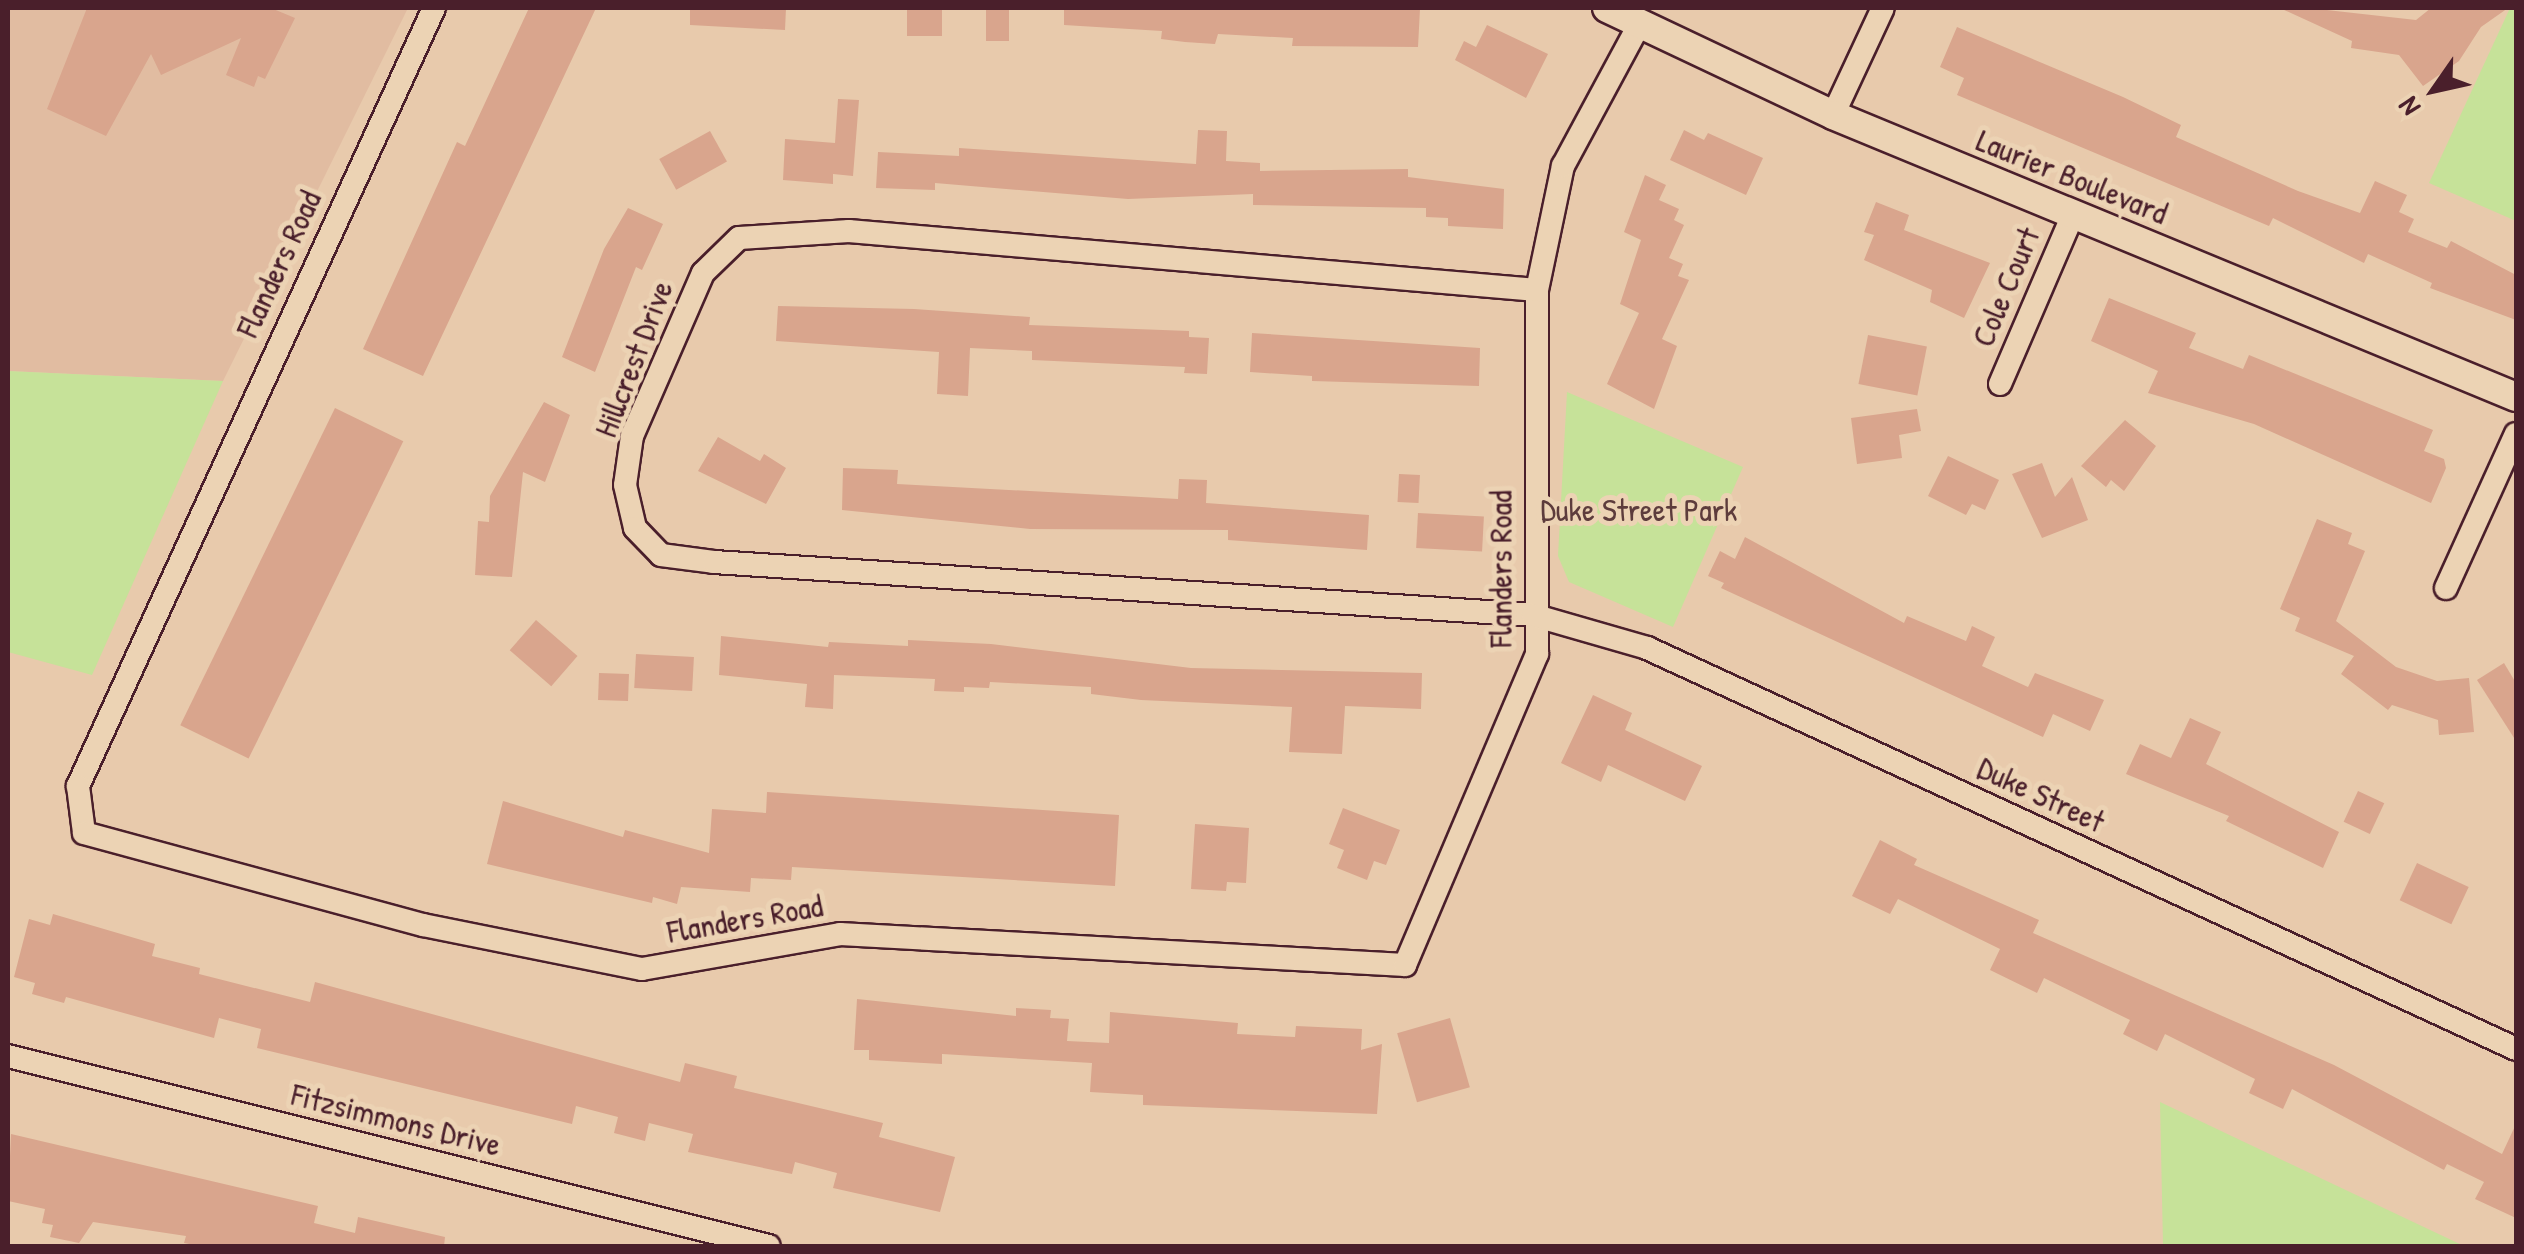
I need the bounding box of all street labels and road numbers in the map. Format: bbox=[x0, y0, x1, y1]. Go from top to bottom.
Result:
street label: Laurier Boulevard bbox=[1971, 121, 2173, 233]
street label: Flanders Road bbox=[228, 185, 330, 343]
street label: Cole Court bbox=[1964, 222, 2048, 352]
street label: Hillcrest Drive bbox=[587, 275, 681, 443]
street label: Flanders Road bbox=[1482, 490, 1520, 648]
street label: Duke Street bbox=[1971, 749, 2111, 841]
street label: Flanders Road bbox=[664, 886, 826, 952]
street label: Fitzsimmons Drive bbox=[287, 1075, 505, 1165]

